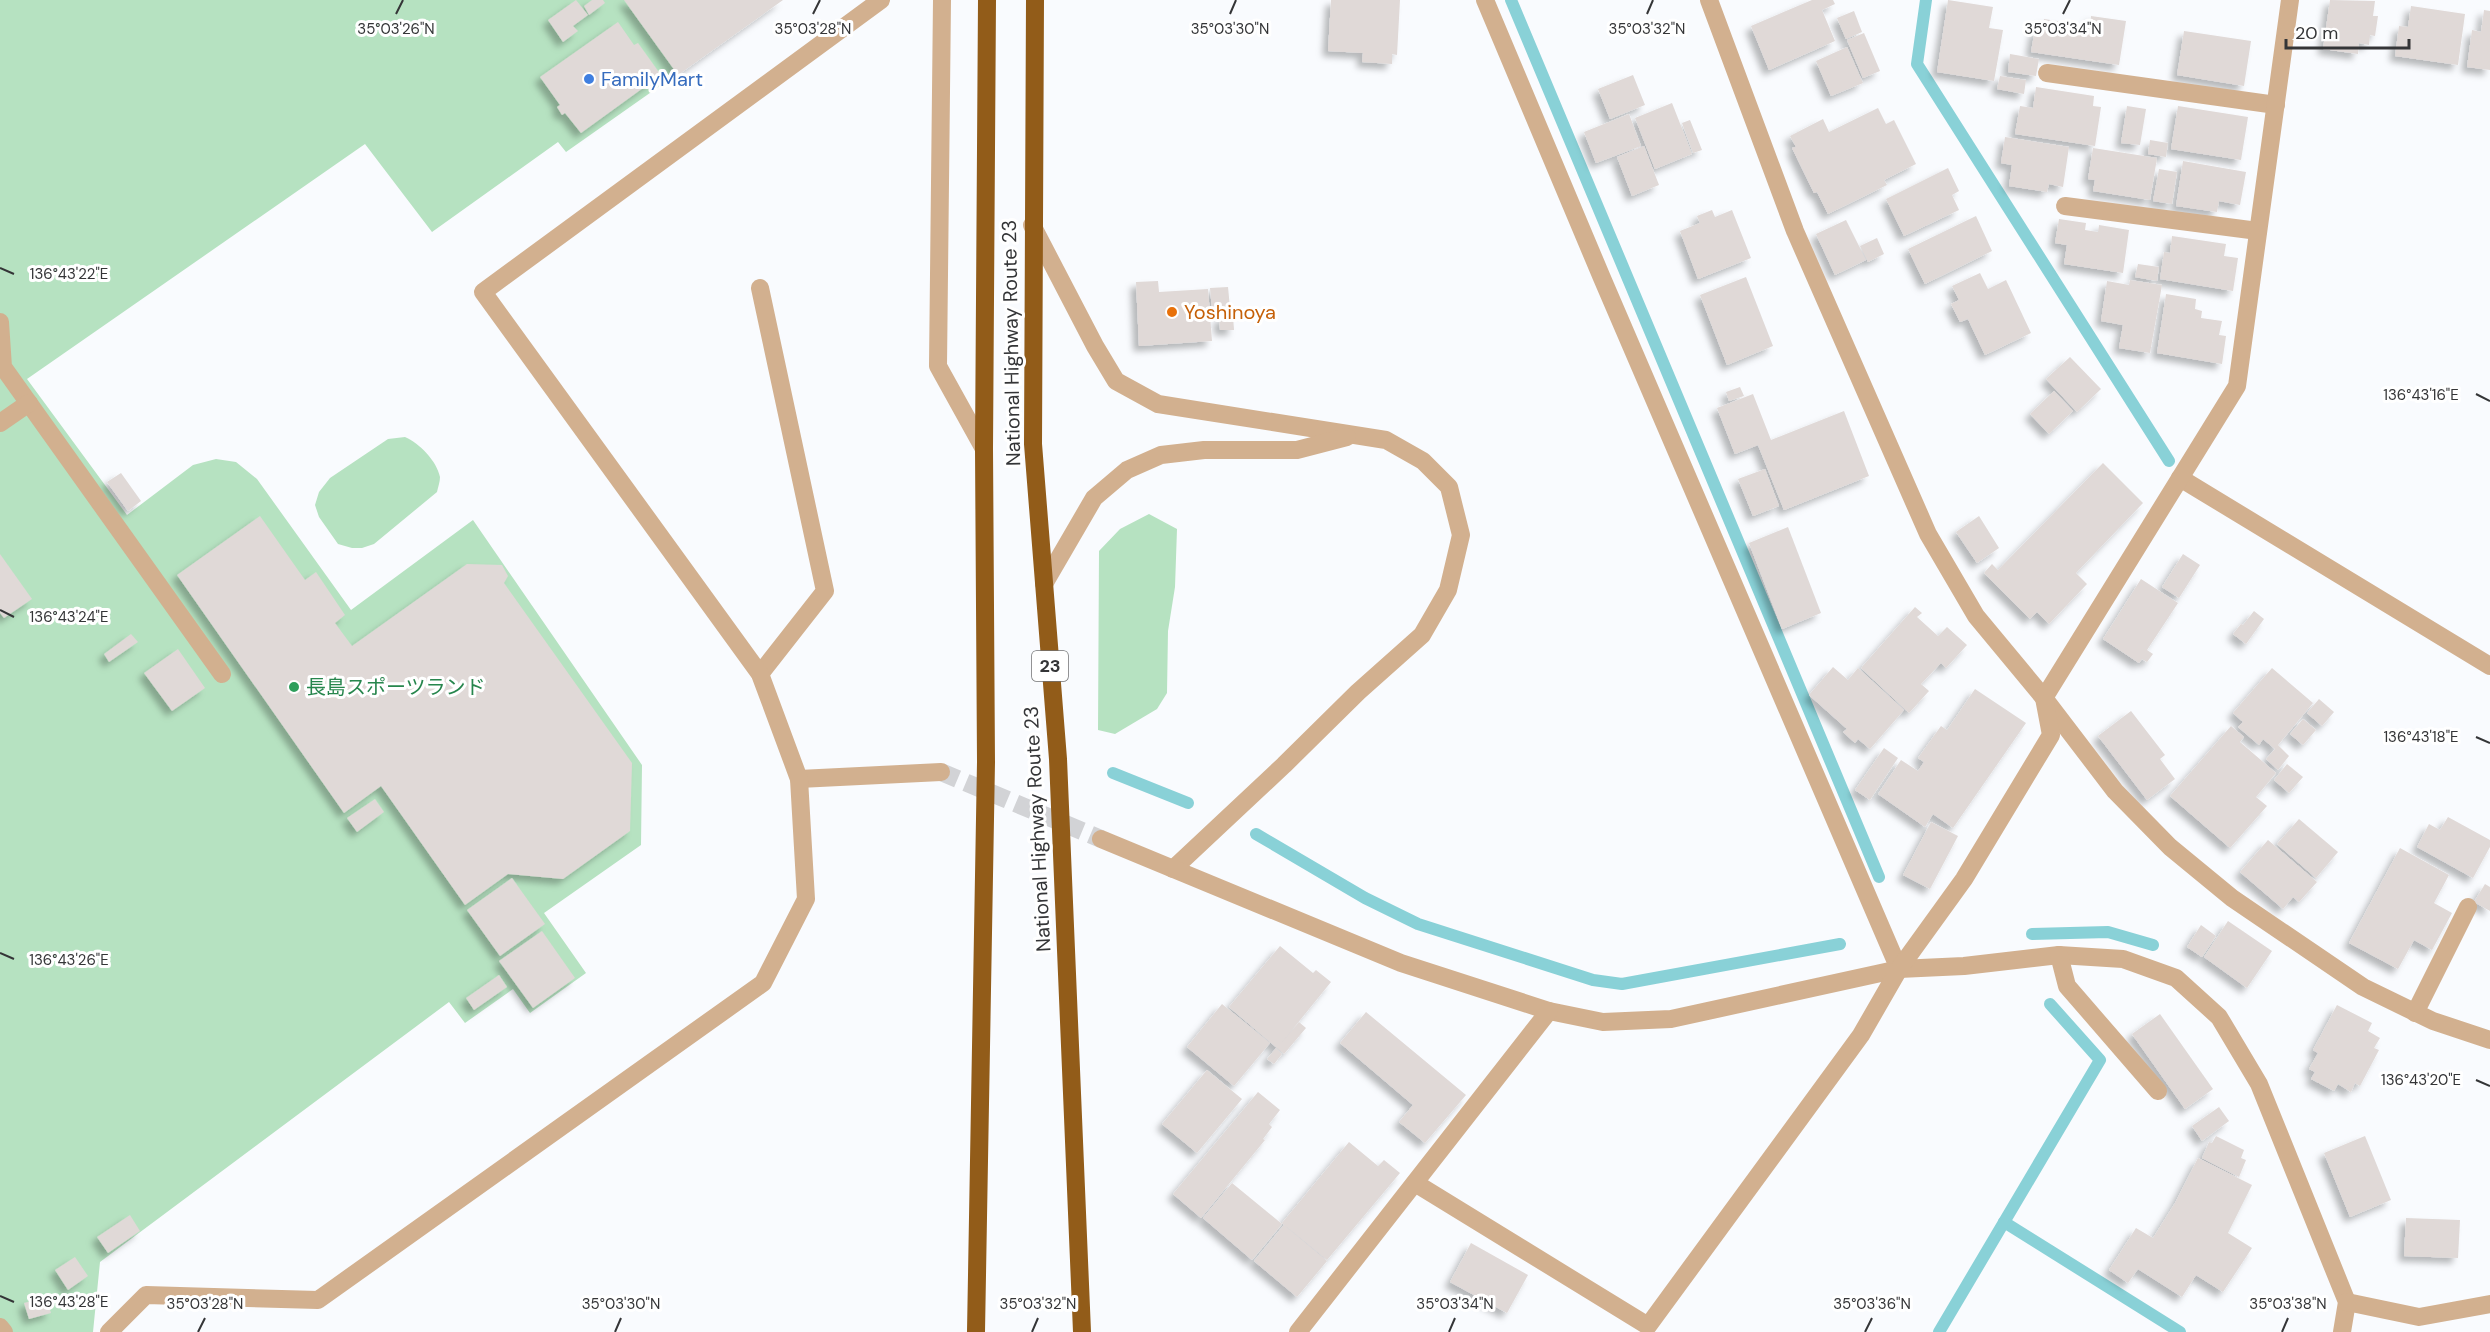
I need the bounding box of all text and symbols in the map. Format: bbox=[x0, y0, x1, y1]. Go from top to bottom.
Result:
scale bar bbox=[2286, 12, 2409, 50]
text: 35°03'26"N bbox=[357, 19, 435, 39]
text: 35°03'28"N bbox=[775, 19, 851, 39]
text: 35°03'30"N bbox=[1191, 19, 1269, 39]
text: 35°03'32"N bbox=[1609, 19, 1685, 39]
text: 35°03'34"N bbox=[2024, 19, 2102, 39]
text: 20 m bbox=[2295, 21, 2338, 45]
place label: FamilyMart bbox=[601, 66, 703, 92]
marker: FamilyMart bbox=[582, 72, 596, 86]
street label: National Highway Route 23 bbox=[996, 220, 1026, 466]
text: 136°43'22"E bbox=[30, 264, 108, 284]
place label: Yoshinoya bbox=[1184, 299, 1276, 325]
marker: Yoshinoya bbox=[1165, 305, 1179, 319]
text: 136°43'16"E bbox=[2383, 385, 2459, 405]
text: 136°43'24"E bbox=[30, 607, 108, 627]
road number: 23 bbox=[1032, 651, 1068, 681]
place label: 長島スポーツランド bbox=[306, 674, 486, 700]
marker: 長島スポーツランド bbox=[287, 680, 301, 694]
street label: National Highway Route 23 bbox=[1018, 705, 1056, 953]
text: 136°43'18"E bbox=[2383, 727, 2459, 747]
text: 136°43'26"E bbox=[29, 950, 109, 970]
text: 136°43'20"E bbox=[2381, 1070, 2461, 1090]
text: 136°43'28"E bbox=[30, 1292, 108, 1312]
text: 35°03'28"N bbox=[167, 1294, 243, 1314]
text: 35°03'30"N bbox=[582, 1294, 660, 1314]
text: 35°03'32"N bbox=[1000, 1294, 1076, 1314]
text: 35°03'34"N bbox=[1416, 1294, 1494, 1314]
text: 35°03'36"N bbox=[1833, 1294, 1911, 1314]
text: 35°03'38"N bbox=[2249, 1294, 2327, 1314]

